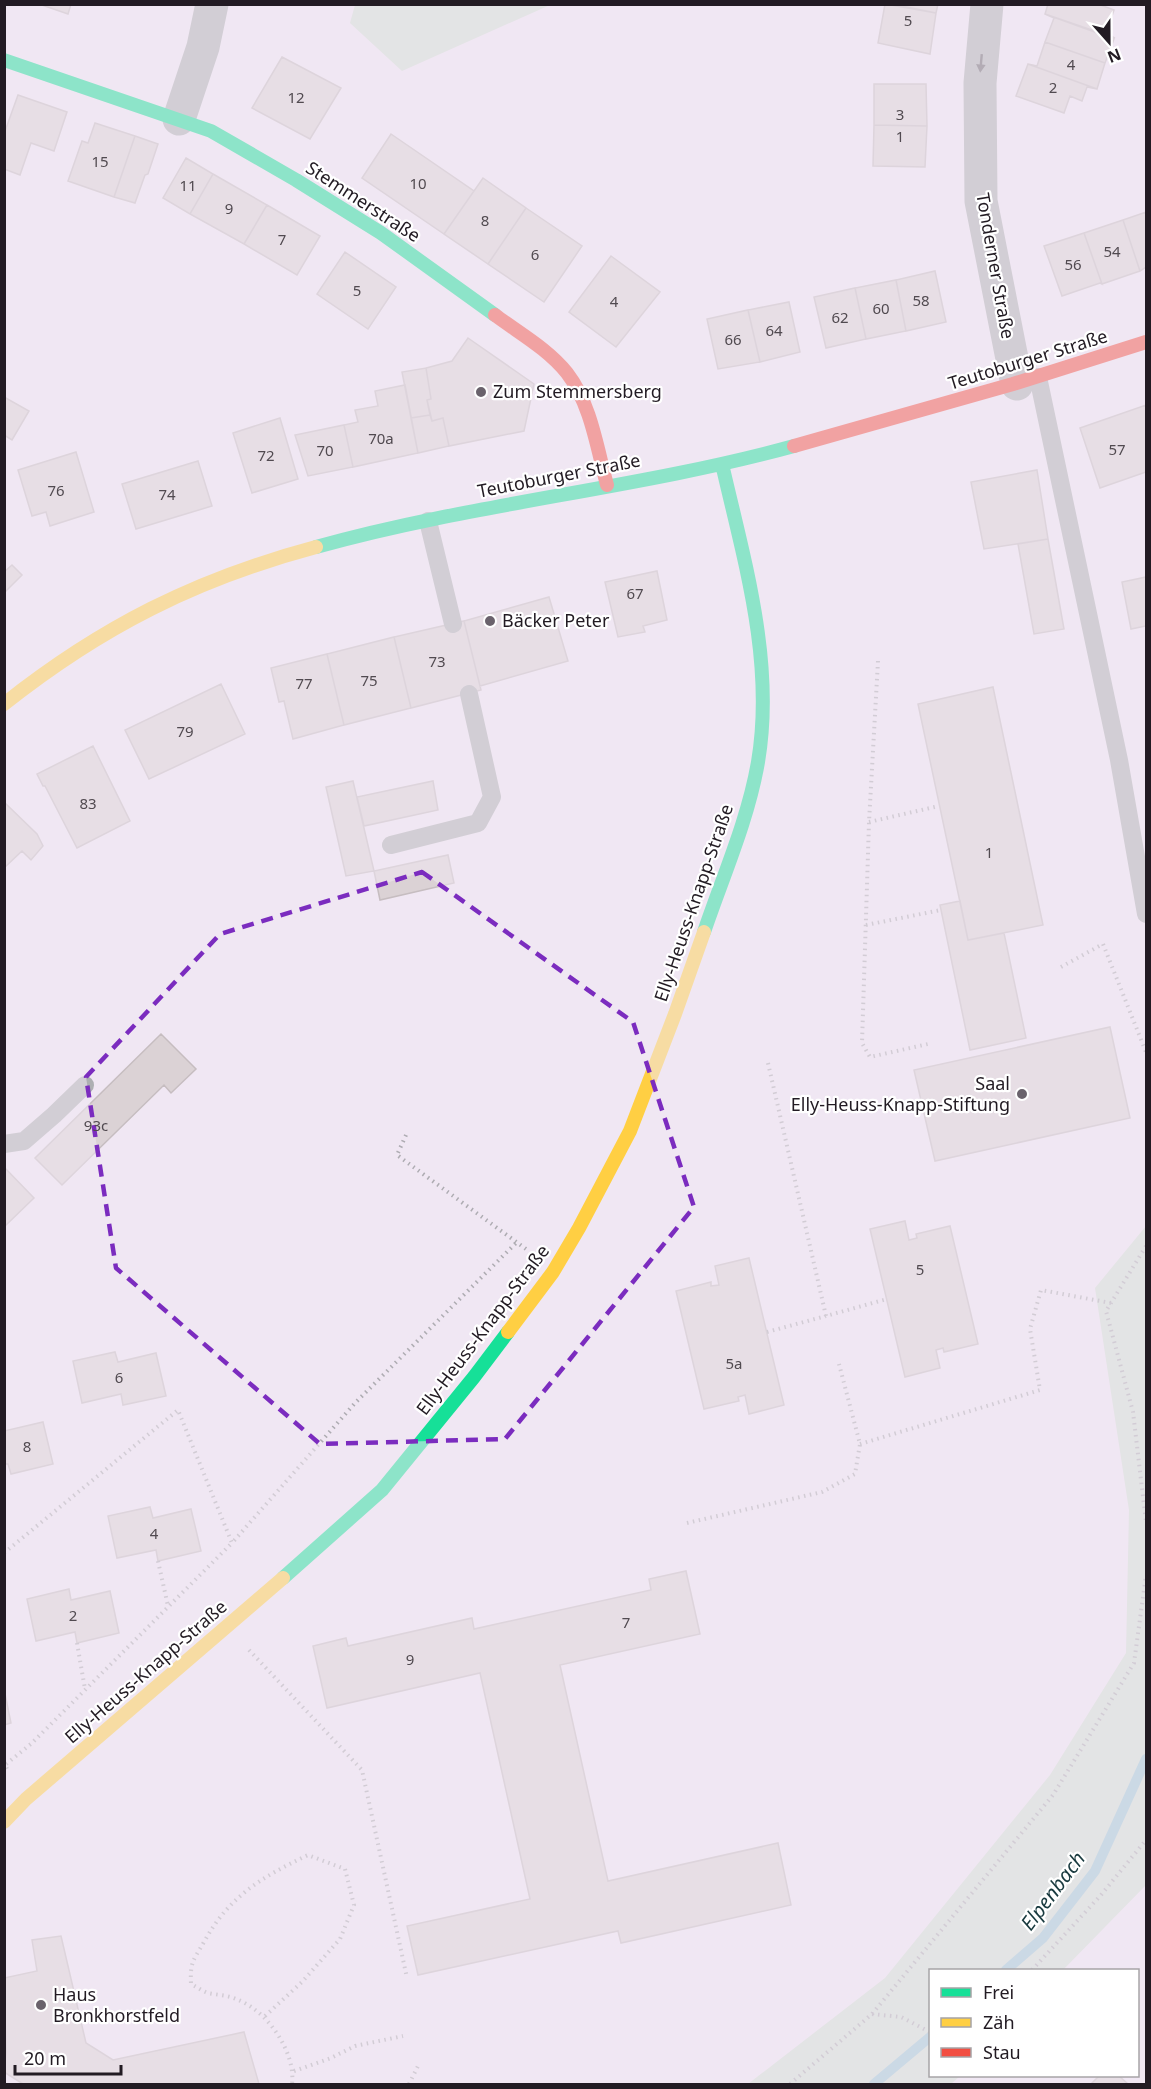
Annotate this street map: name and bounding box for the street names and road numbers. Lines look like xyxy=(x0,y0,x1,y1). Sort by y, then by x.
street label: Stemmerstraße xyxy=(302,155,425,247)
street label: Tonderner Straße xyxy=(971,191,1021,341)
street label: Teutoburger Straße xyxy=(945,323,1110,395)
street label: Teutoburger Straße xyxy=(475,447,642,503)
street label: Elly-Heuss-Knapp-Straße xyxy=(648,801,738,1005)
street label: Elly-Heuss-Knapp-Straße xyxy=(410,1239,554,1419)
street label: Elly-Heuss-Knapp-Straße xyxy=(59,1594,231,1748)

